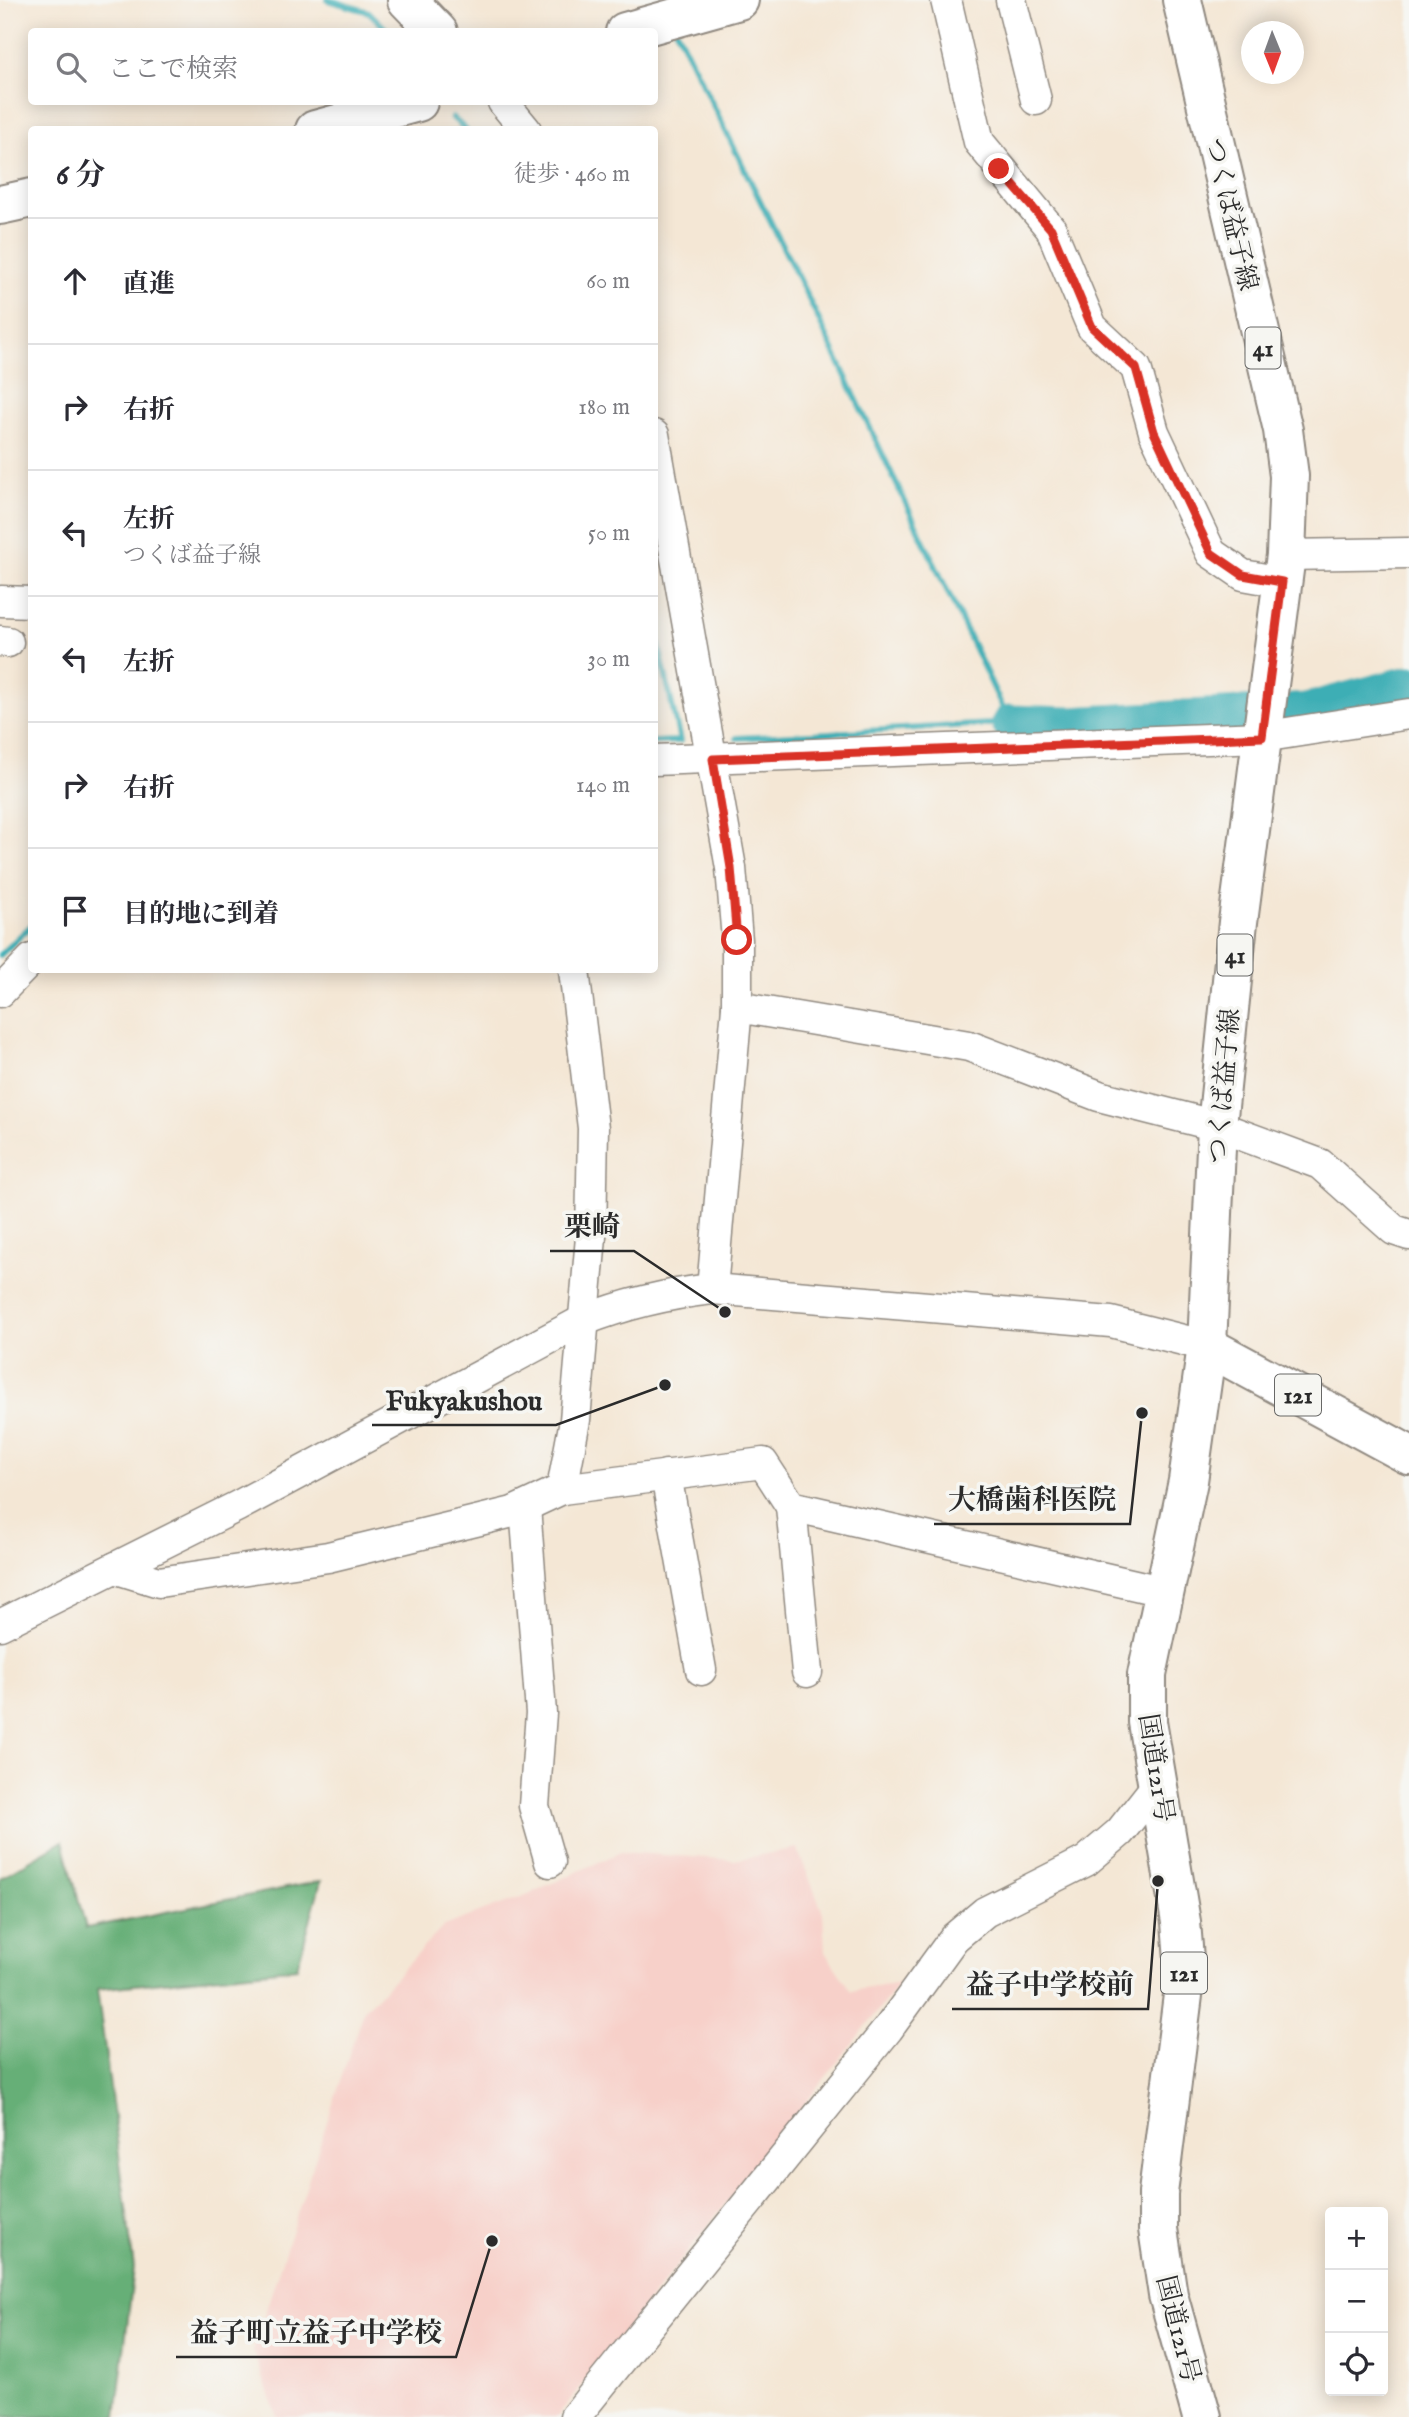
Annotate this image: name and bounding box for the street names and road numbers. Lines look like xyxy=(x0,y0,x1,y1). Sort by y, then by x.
street label: つくば益子線 xyxy=(1197,135,1264,294)
road number: 41 xyxy=(1246,328,1280,368)
road number: 41 xyxy=(1218,934,1252,975)
street label: つくば益子線 xyxy=(1201,1007,1248,1165)
road number: 121 xyxy=(1275,1374,1321,1415)
street label: 国道121号 xyxy=(1131,1712,1180,1825)
road number: 121 xyxy=(1161,1952,1207,1994)
street label: 国道121号 xyxy=(1148,2272,1207,2387)

